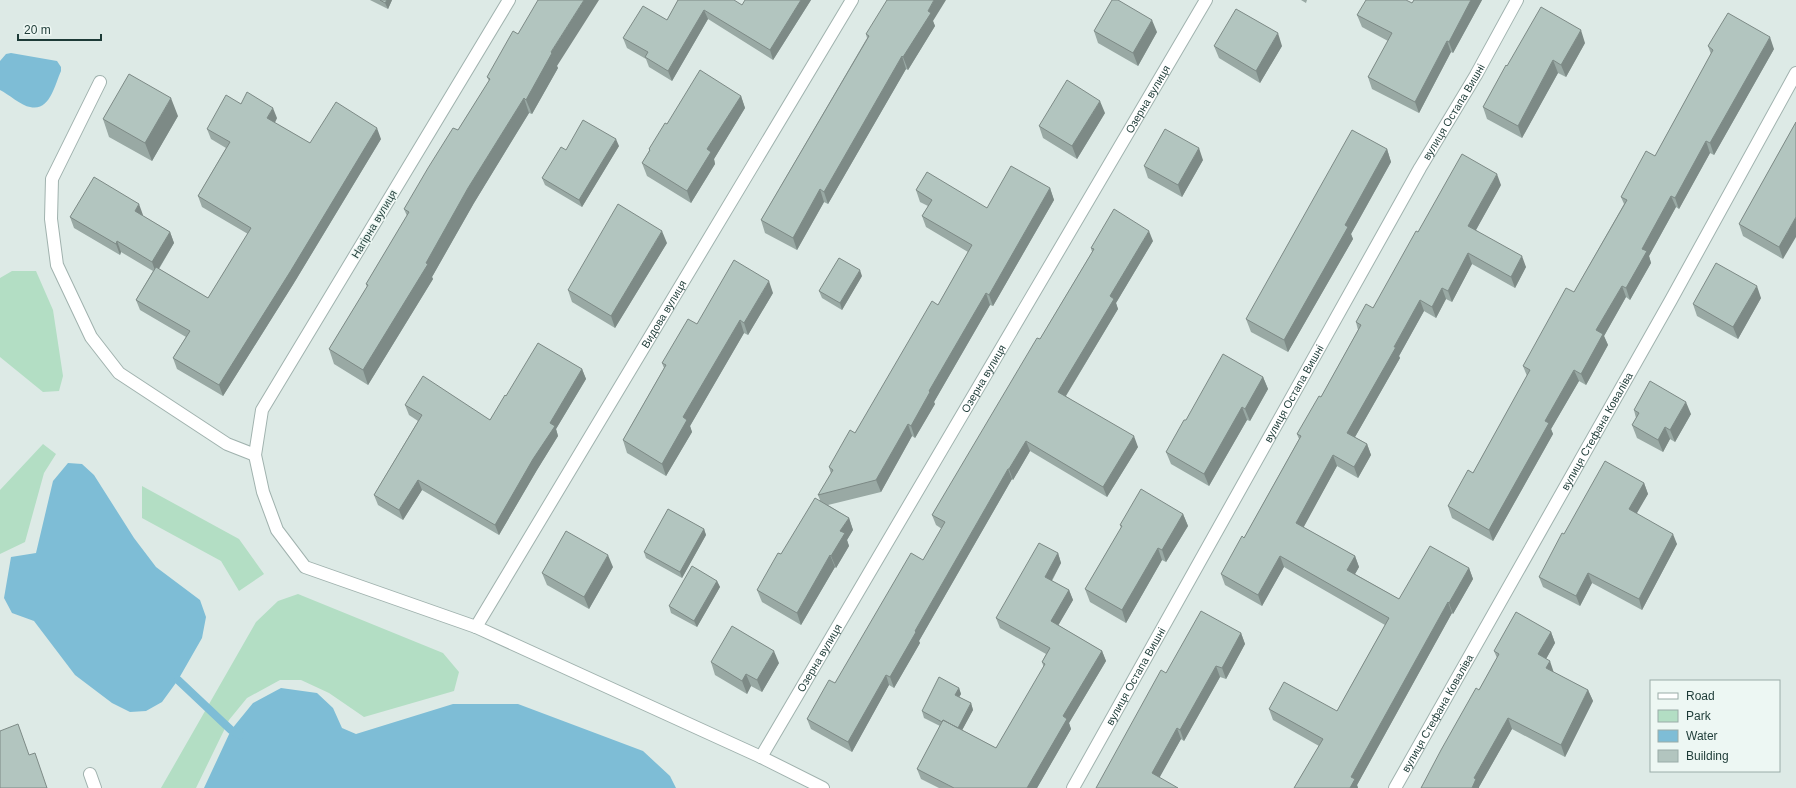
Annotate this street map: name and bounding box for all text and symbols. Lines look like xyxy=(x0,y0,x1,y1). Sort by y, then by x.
scale bar xyxy=(18,16,101,42)
text: 20 m xyxy=(24,23,51,37)
street label: вулиця Остапа Вишні xyxy=(1420,62,1487,162)
street label: Озерна вулиця xyxy=(1123,63,1172,135)
street label: Нагірна вулиця xyxy=(349,188,399,260)
street label: Видова вулиця xyxy=(639,278,689,350)
street label: Озерна вулиця xyxy=(959,342,1008,415)
street label: вулиця Остапа Вишні xyxy=(1262,343,1326,444)
street label: вулиця Стефана Коваліва xyxy=(1559,369,1635,492)
street label: Озерна вулиця xyxy=(795,622,844,694)
street label: вулиця Остапа Вишні xyxy=(1103,625,1168,727)
street label: вулиця Стефана Коваліва xyxy=(1399,651,1476,774)
legend xyxy=(1650,680,1780,772)
text: Road xyxy=(1686,689,1715,703)
text: Park xyxy=(1686,709,1712,723)
text: Water xyxy=(1686,729,1718,743)
text: Building xyxy=(1686,749,1729,763)

